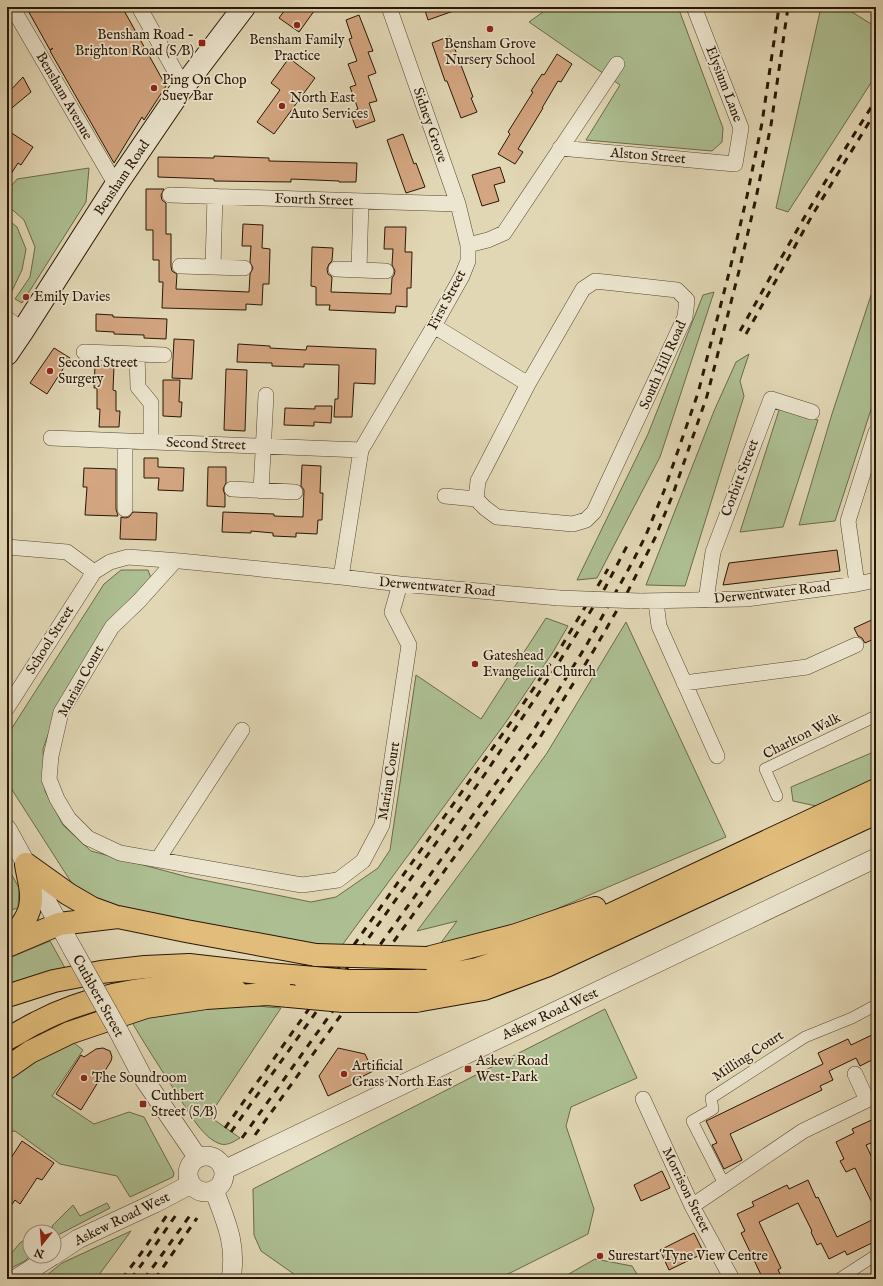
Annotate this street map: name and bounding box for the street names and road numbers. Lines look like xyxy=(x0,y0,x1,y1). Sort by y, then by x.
street label: Elysium Lane xyxy=(701,43,747,125)
street label: Bensham Avenue xyxy=(32,49,97,144)
street label: Sidney Grove xyxy=(409,85,451,166)
street label: Bensham Road xyxy=(90,136,154,219)
street label: Alston Street xyxy=(608,144,687,168)
street label: Fourth Street xyxy=(274,190,354,210)
street label: First Street xyxy=(424,267,470,333)
street label: South Hill Road xyxy=(635,317,691,412)
street label: Second Street xyxy=(166,434,246,454)
street label: Corbitt Street xyxy=(717,437,763,519)
street label: Derwentwater Road xyxy=(378,573,497,601)
street label: Derwentwater Road xyxy=(713,578,832,608)
street label: School Street xyxy=(22,602,78,678)
street label: Marian Court xyxy=(54,642,108,720)
street label: Charlton Walk xyxy=(760,708,844,763)
street label: Marian Court xyxy=(374,740,404,822)
street label: Cuthbert Street xyxy=(68,952,128,1040)
street label: Askew Road West xyxy=(498,984,601,1045)
street label: Milling Court xyxy=(709,1026,787,1086)
street label: Morrison Street xyxy=(658,1145,714,1236)
street label: Askew Road West xyxy=(70,1188,173,1250)

